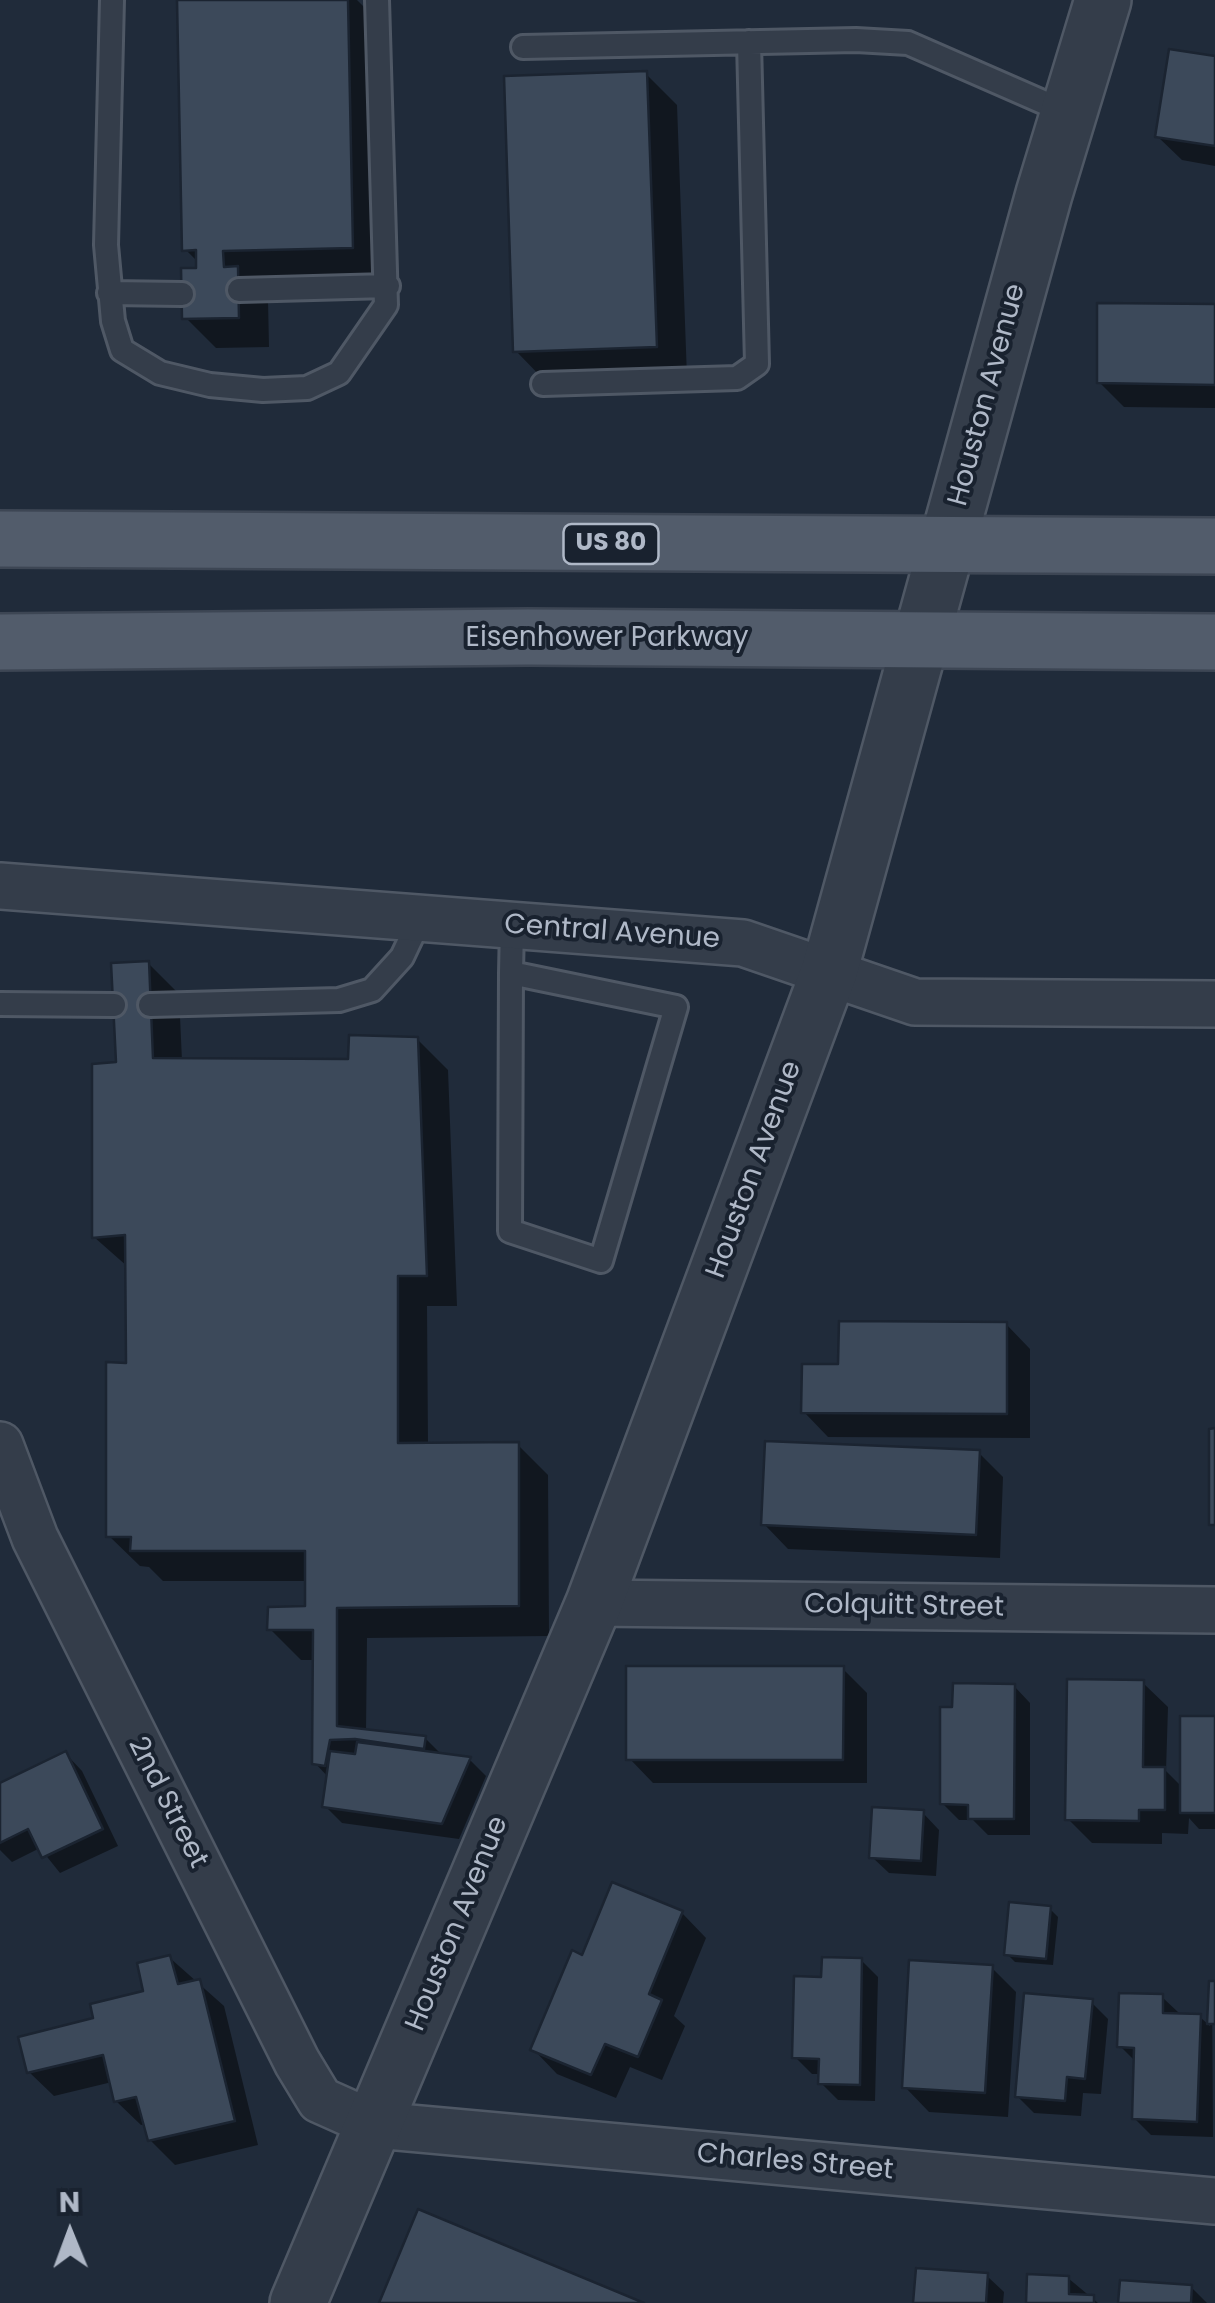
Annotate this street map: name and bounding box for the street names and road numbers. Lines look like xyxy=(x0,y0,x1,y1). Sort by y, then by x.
street label: Houston Avenue xyxy=(942,280,1034,510)
road number: US 80 xyxy=(564,524,658,564)
street label: Eisenhower Parkway xyxy=(466,622,748,656)
street label: Central Avenue xyxy=(503,909,721,957)
street label: Houston Avenue xyxy=(700,1057,810,1283)
street label: Colquitt Street xyxy=(804,1588,1004,1626)
street label: 2nd Street xyxy=(120,1732,214,1874)
street label: Houston Avenue xyxy=(400,1812,516,2036)
street label: Charles Street xyxy=(695,2138,895,2188)

